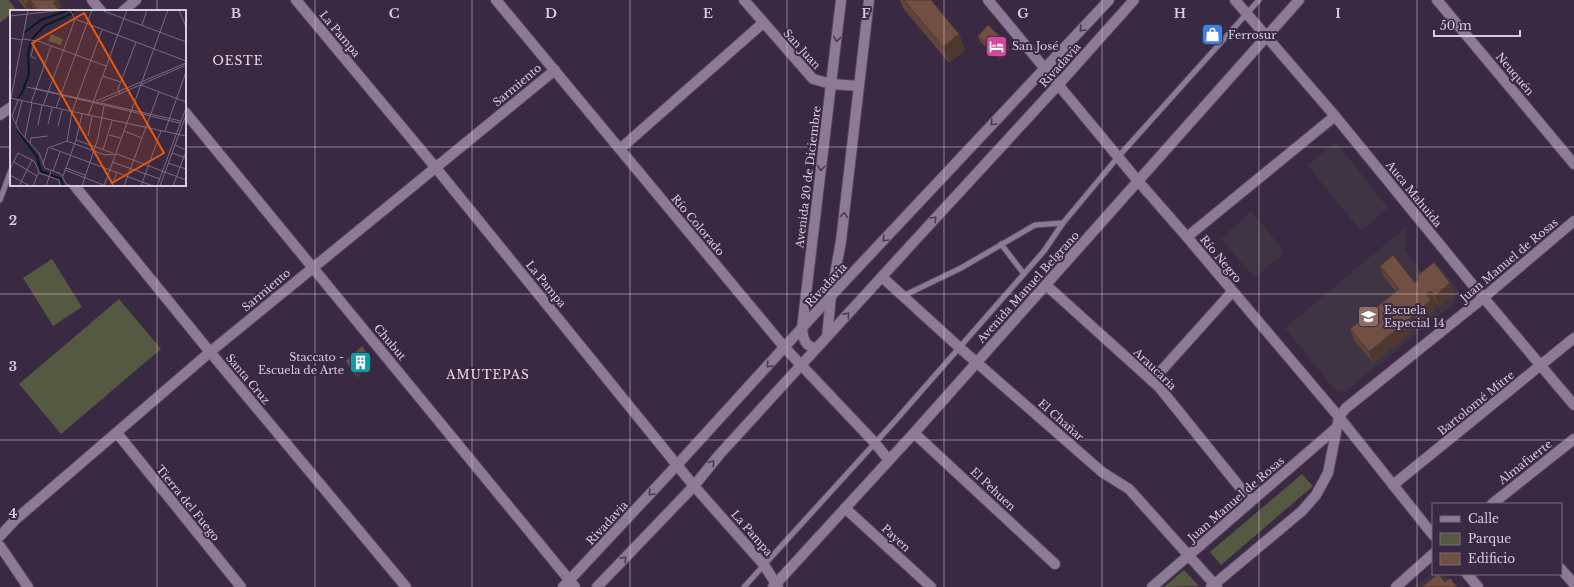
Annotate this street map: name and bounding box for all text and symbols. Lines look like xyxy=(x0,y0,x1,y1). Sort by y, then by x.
text: B xyxy=(231,5,241,22)
text: C xyxy=(389,5,400,22)
text: D xyxy=(545,5,557,22)
text: E xyxy=(703,5,713,22)
text: F xyxy=(862,5,871,22)
text: G xyxy=(1017,5,1029,22)
text: H xyxy=(1174,5,1186,22)
text: I xyxy=(1335,5,1341,22)
street label: La Pampa xyxy=(317,8,364,61)
inset map xyxy=(10,10,186,186)
scale bar xyxy=(1434,12,1520,38)
text: 50 m xyxy=(1440,18,1472,33)
shop icon: Ferrosur xyxy=(1199,22,1225,48)
one-way arrow xyxy=(1080,24,1087,31)
street label: San Juan xyxy=(780,26,824,72)
place label: Ferrosur xyxy=(1228,28,1277,42)
hotel icon: San José xyxy=(983,33,1009,59)
one-way arrow xyxy=(833,36,842,42)
place label: San José xyxy=(1012,39,1058,53)
street label: Rivadavia xyxy=(1036,39,1084,90)
street label: Neuquén xyxy=(1493,50,1537,99)
district label: OESTE xyxy=(213,53,263,68)
street label: Sarmiento xyxy=(490,61,544,109)
street label: Avenida 20 de Diciembre xyxy=(792,105,824,250)
one-way arrow xyxy=(991,119,998,126)
street label: Auca Mahuida xyxy=(1382,157,1446,231)
one-way arrow xyxy=(817,165,826,171)
street label: Río Colorado xyxy=(668,192,728,258)
text: 2 xyxy=(9,212,17,229)
one-way arrow xyxy=(839,212,848,218)
street label: Juan Manuel de Rosas xyxy=(1456,215,1561,306)
one-way arrow xyxy=(929,216,937,224)
street label: Avenida Manuel Belgrano xyxy=(973,228,1082,347)
street label: Río Negro xyxy=(1197,232,1245,286)
one-way arrow xyxy=(882,234,890,242)
street label: La Pampa xyxy=(523,258,570,311)
street label: Rivadavia xyxy=(802,259,850,310)
street label: Sarmiento xyxy=(239,266,293,314)
school or university icon: Escuela Especial 14 xyxy=(1355,303,1381,329)
place label: Escuela Especial 14 xyxy=(1384,303,1445,330)
one-way arrow xyxy=(842,312,849,320)
street label: Chubut xyxy=(371,321,410,363)
street label: Araucaria xyxy=(1130,344,1180,394)
place label: Staccato - Escuela de Arte xyxy=(258,350,344,377)
building icon: Staccato - Escuela de Arte xyxy=(347,350,373,376)
street label: Santa Cruz xyxy=(223,351,273,407)
text: 3 xyxy=(9,358,17,375)
one-way arrow xyxy=(766,361,773,368)
district label: AMUTEPAS xyxy=(445,367,530,382)
street label: Bartolomé Mitre xyxy=(1435,368,1517,438)
street label: El Chañar xyxy=(1035,396,1087,444)
street label: Almafuerte xyxy=(1495,437,1554,488)
street label: Juan Manuel de Rosas xyxy=(1183,453,1287,546)
one-way arrow xyxy=(708,461,715,468)
street label: Tierra del Fuego xyxy=(153,462,223,544)
street label: El Pehuen xyxy=(967,464,1019,514)
one-way arrow xyxy=(648,488,656,496)
street label: Rivadavia xyxy=(583,497,631,548)
legend xyxy=(1432,503,1562,575)
text: 4 xyxy=(9,505,18,522)
street label: La Pampa xyxy=(728,507,776,559)
text: Calle xyxy=(1468,511,1499,526)
street label: Payen xyxy=(879,521,914,555)
text: Parque xyxy=(1468,531,1511,546)
text: Edificio xyxy=(1468,551,1515,566)
one-way arrow xyxy=(619,556,627,564)

